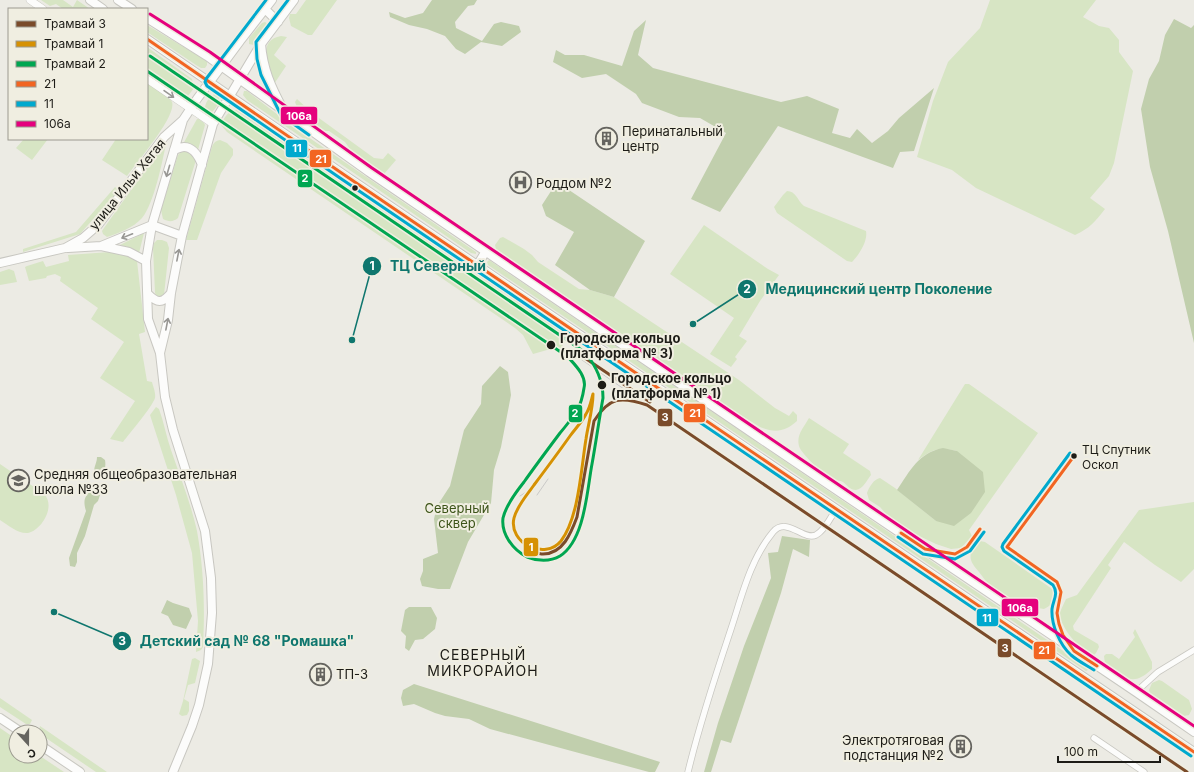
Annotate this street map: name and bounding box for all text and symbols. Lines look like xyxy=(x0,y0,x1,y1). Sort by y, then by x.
legend xyxy=(8,8,148,140)
text: Трамвай 3 xyxy=(44,16,106,31)
text: Трамвай 1 xyxy=(44,36,103,51)
text: Трамвай 2 xyxy=(44,56,106,71)
text: 21 xyxy=(44,76,56,91)
one-way arrow xyxy=(163,90,174,98)
text: 11 xyxy=(44,96,54,111)
line badge: 106а xyxy=(280,106,318,125)
text: 106а xyxy=(286,109,312,123)
text: 106а xyxy=(44,116,71,131)
place label: Перинатальный центр xyxy=(622,123,723,154)
building icon: Перинатальный центр xyxy=(594,125,620,151)
street label: улица Ильи Хегая xyxy=(85,135,169,233)
line badge: 11 xyxy=(285,139,308,158)
text: 11 xyxy=(292,141,302,155)
line badge: 21 xyxy=(309,149,332,168)
text: 21 xyxy=(315,152,327,166)
one-way arrow xyxy=(164,164,171,177)
line badge: 2 xyxy=(297,169,313,188)
hospital icon: Роддом №2 xyxy=(507,170,533,196)
text: 2 xyxy=(302,171,309,185)
place label: Роддом №2 xyxy=(536,175,612,191)
unlabelled marker xyxy=(350,183,360,193)
one-way arrow xyxy=(121,232,133,240)
one-way arrow xyxy=(174,249,182,262)
callout: ТЦ Северный xyxy=(362,253,494,279)
text: ТЦ Северный xyxy=(390,257,486,274)
text: 1 xyxy=(369,258,375,273)
callout: Медицинский центр Поколение xyxy=(737,276,1000,302)
text: Медицинский центр Поколение xyxy=(766,280,992,297)
text: 2 xyxy=(743,281,751,296)
one-way arrow xyxy=(164,317,172,330)
place label: Городское кольцо (платформа № 3) xyxy=(560,330,680,361)
marker: Городское кольцо (платформа № 3) xyxy=(545,339,557,351)
place label: Городское кольцо (платформа № 1) xyxy=(611,370,731,401)
marker: Городское кольцо (платформа № 1) xyxy=(596,379,608,391)
line badge: 21 xyxy=(683,403,706,423)
line badge: 2 xyxy=(568,404,583,423)
text: 2 xyxy=(572,406,579,420)
text: 21 xyxy=(689,406,701,420)
line badge: 3 xyxy=(657,408,673,427)
text: 3 xyxy=(661,410,669,424)
place label: ТЦ Спутник Оскол xyxy=(1082,442,1151,472)
marker: ТЦ Спутник Оскол xyxy=(1069,451,1079,461)
place label: Средняя общеобразовательная школа №33 xyxy=(34,466,237,497)
school or university icon: Средняя общеобразовательная школа №33 xyxy=(6,468,32,494)
park label: Северный сквер xyxy=(425,500,489,531)
line badge: 1 xyxy=(523,537,539,557)
text: 1 xyxy=(529,540,534,554)
line badge: 106а xyxy=(1001,598,1039,617)
text: 106а xyxy=(1007,601,1033,615)
line badge: 11 xyxy=(976,608,999,627)
text: 11 xyxy=(982,611,992,625)
callout: Детский сад № 68 "Ромашка" xyxy=(112,628,362,654)
text: Детский сад № 68 "Ромашка" xyxy=(140,632,354,649)
text: 3 xyxy=(118,633,126,648)
line badge: 3 xyxy=(997,638,1012,658)
text: 3 xyxy=(1001,641,1009,655)
line badge: 21 xyxy=(1033,641,1056,660)
text: 21 xyxy=(1038,643,1050,657)
district label: СЕВЕРНЫЙ МИКРОРАЙОН xyxy=(427,645,539,679)
building icon: ТП-3 xyxy=(308,661,334,687)
place label: ТП-3 xyxy=(336,666,368,682)
north arrow xyxy=(8,724,48,764)
place label: Электротяговая подстанция №2 xyxy=(842,732,944,763)
building icon: Электротяговая подстанция №2 xyxy=(947,734,973,760)
scale bar xyxy=(1058,738,1160,764)
text: 100 m xyxy=(1064,744,1098,759)
text: С xyxy=(25,745,38,761)

